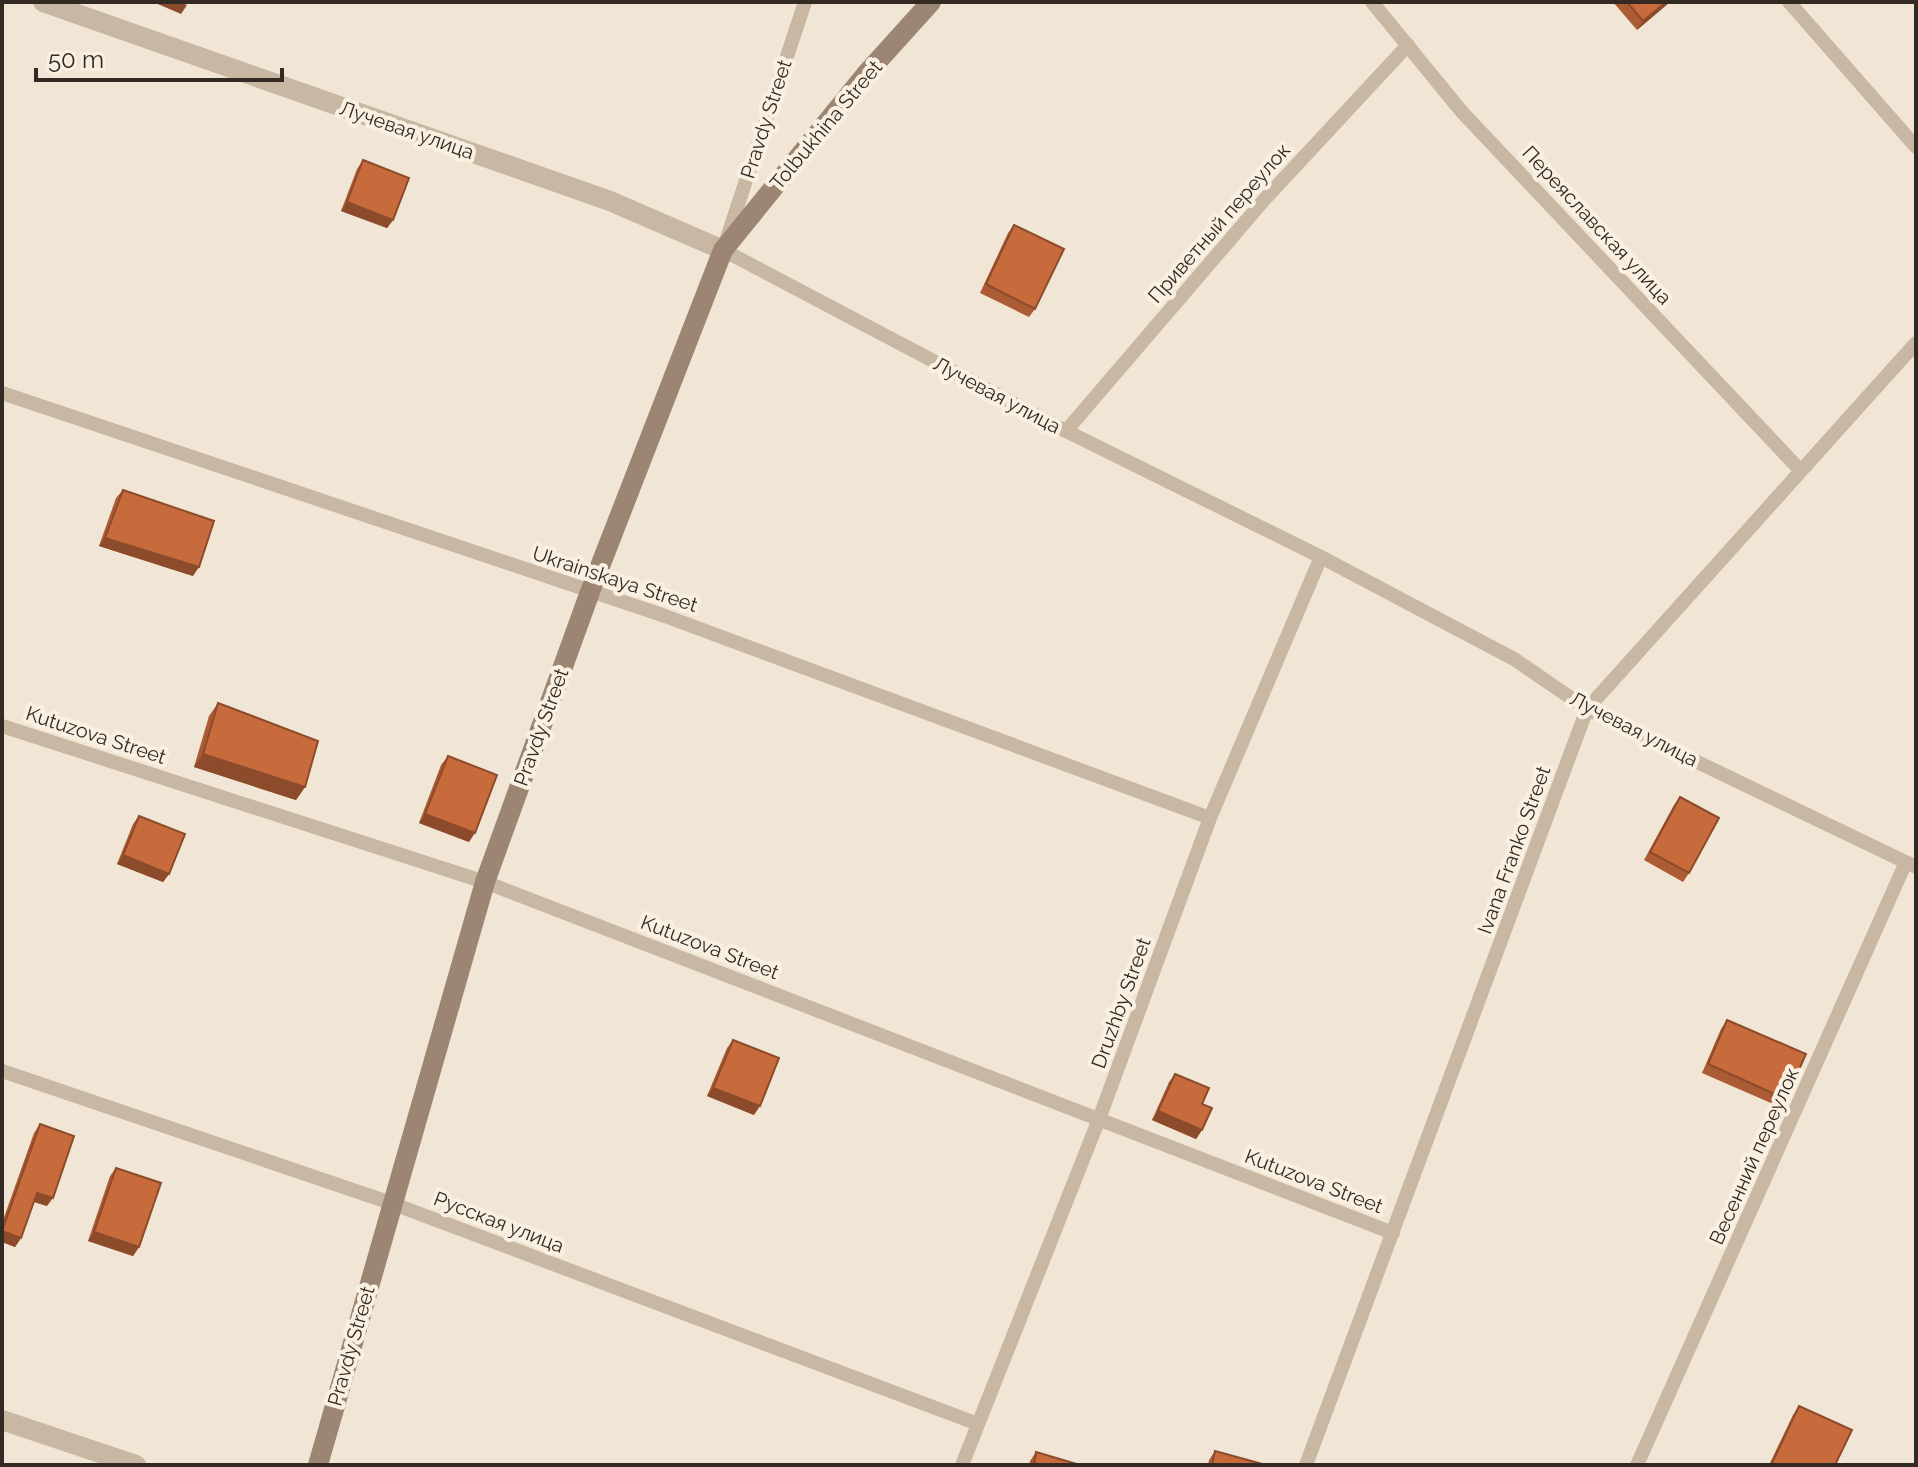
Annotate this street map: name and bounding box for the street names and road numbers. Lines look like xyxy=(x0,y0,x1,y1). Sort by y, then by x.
street label: Tolbukhina Street xyxy=(765,55,887,194)
street label: Pravdy Street xyxy=(735,56,797,181)
street label: Лучевая улица xyxy=(337,96,477,164)
street label: Приветный переулок xyxy=(1143,138,1295,308)
street label: Переяславская улица xyxy=(1517,141,1677,309)
street label: Лучевая улица xyxy=(929,351,1065,439)
street label: Ukrainskaya Street xyxy=(529,541,701,617)
street label: Pravdy Street xyxy=(509,665,574,789)
street label: Лучевая улица xyxy=(1566,686,1702,772)
street label: Kutuzova Street xyxy=(23,701,169,769)
street label: Ivana Franko Street xyxy=(1472,762,1556,937)
street label: Kutuzova Street xyxy=(638,910,783,984)
street label: Druzhby Street xyxy=(1086,934,1156,1072)
street label: Весенний переулок xyxy=(1704,1064,1804,1248)
street label: Kutuzova Street xyxy=(1242,1144,1387,1218)
street label: Русская улица xyxy=(431,1186,567,1258)
street label: Pravdy Street xyxy=(322,1283,380,1409)

